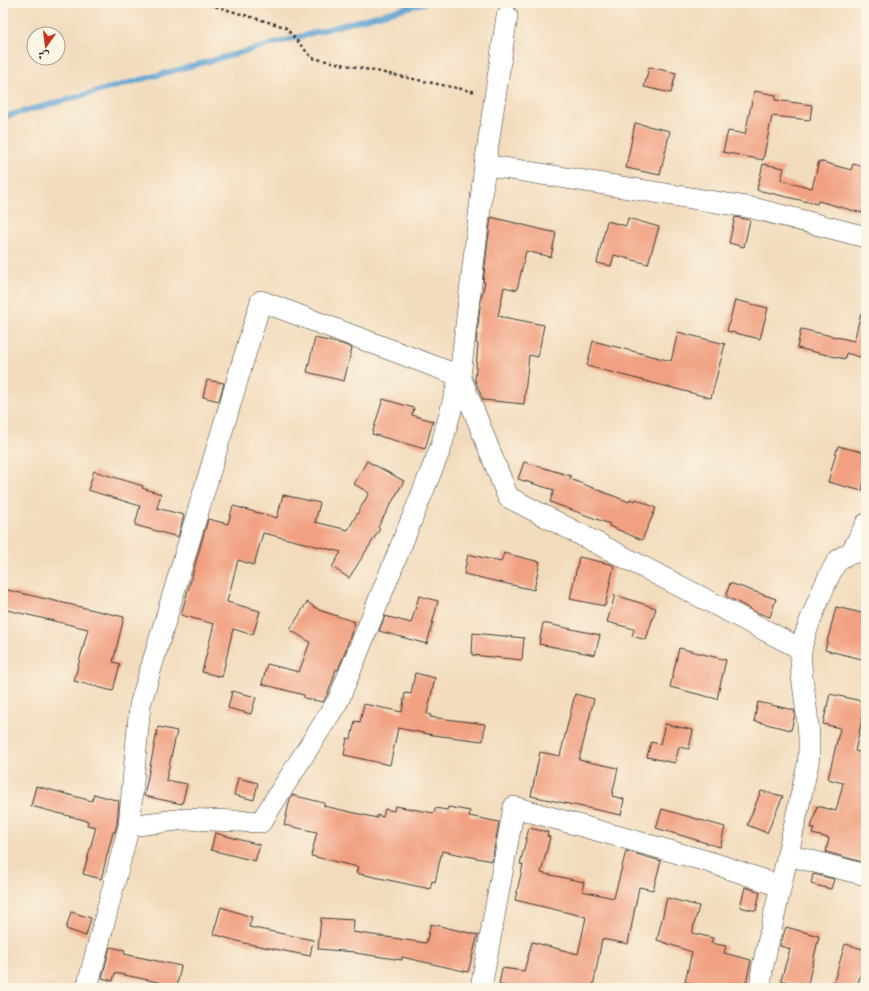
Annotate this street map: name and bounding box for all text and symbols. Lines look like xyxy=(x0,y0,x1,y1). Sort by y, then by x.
north arrow xyxy=(26,26,66,66)
text: ش xyxy=(37,48,51,63)

